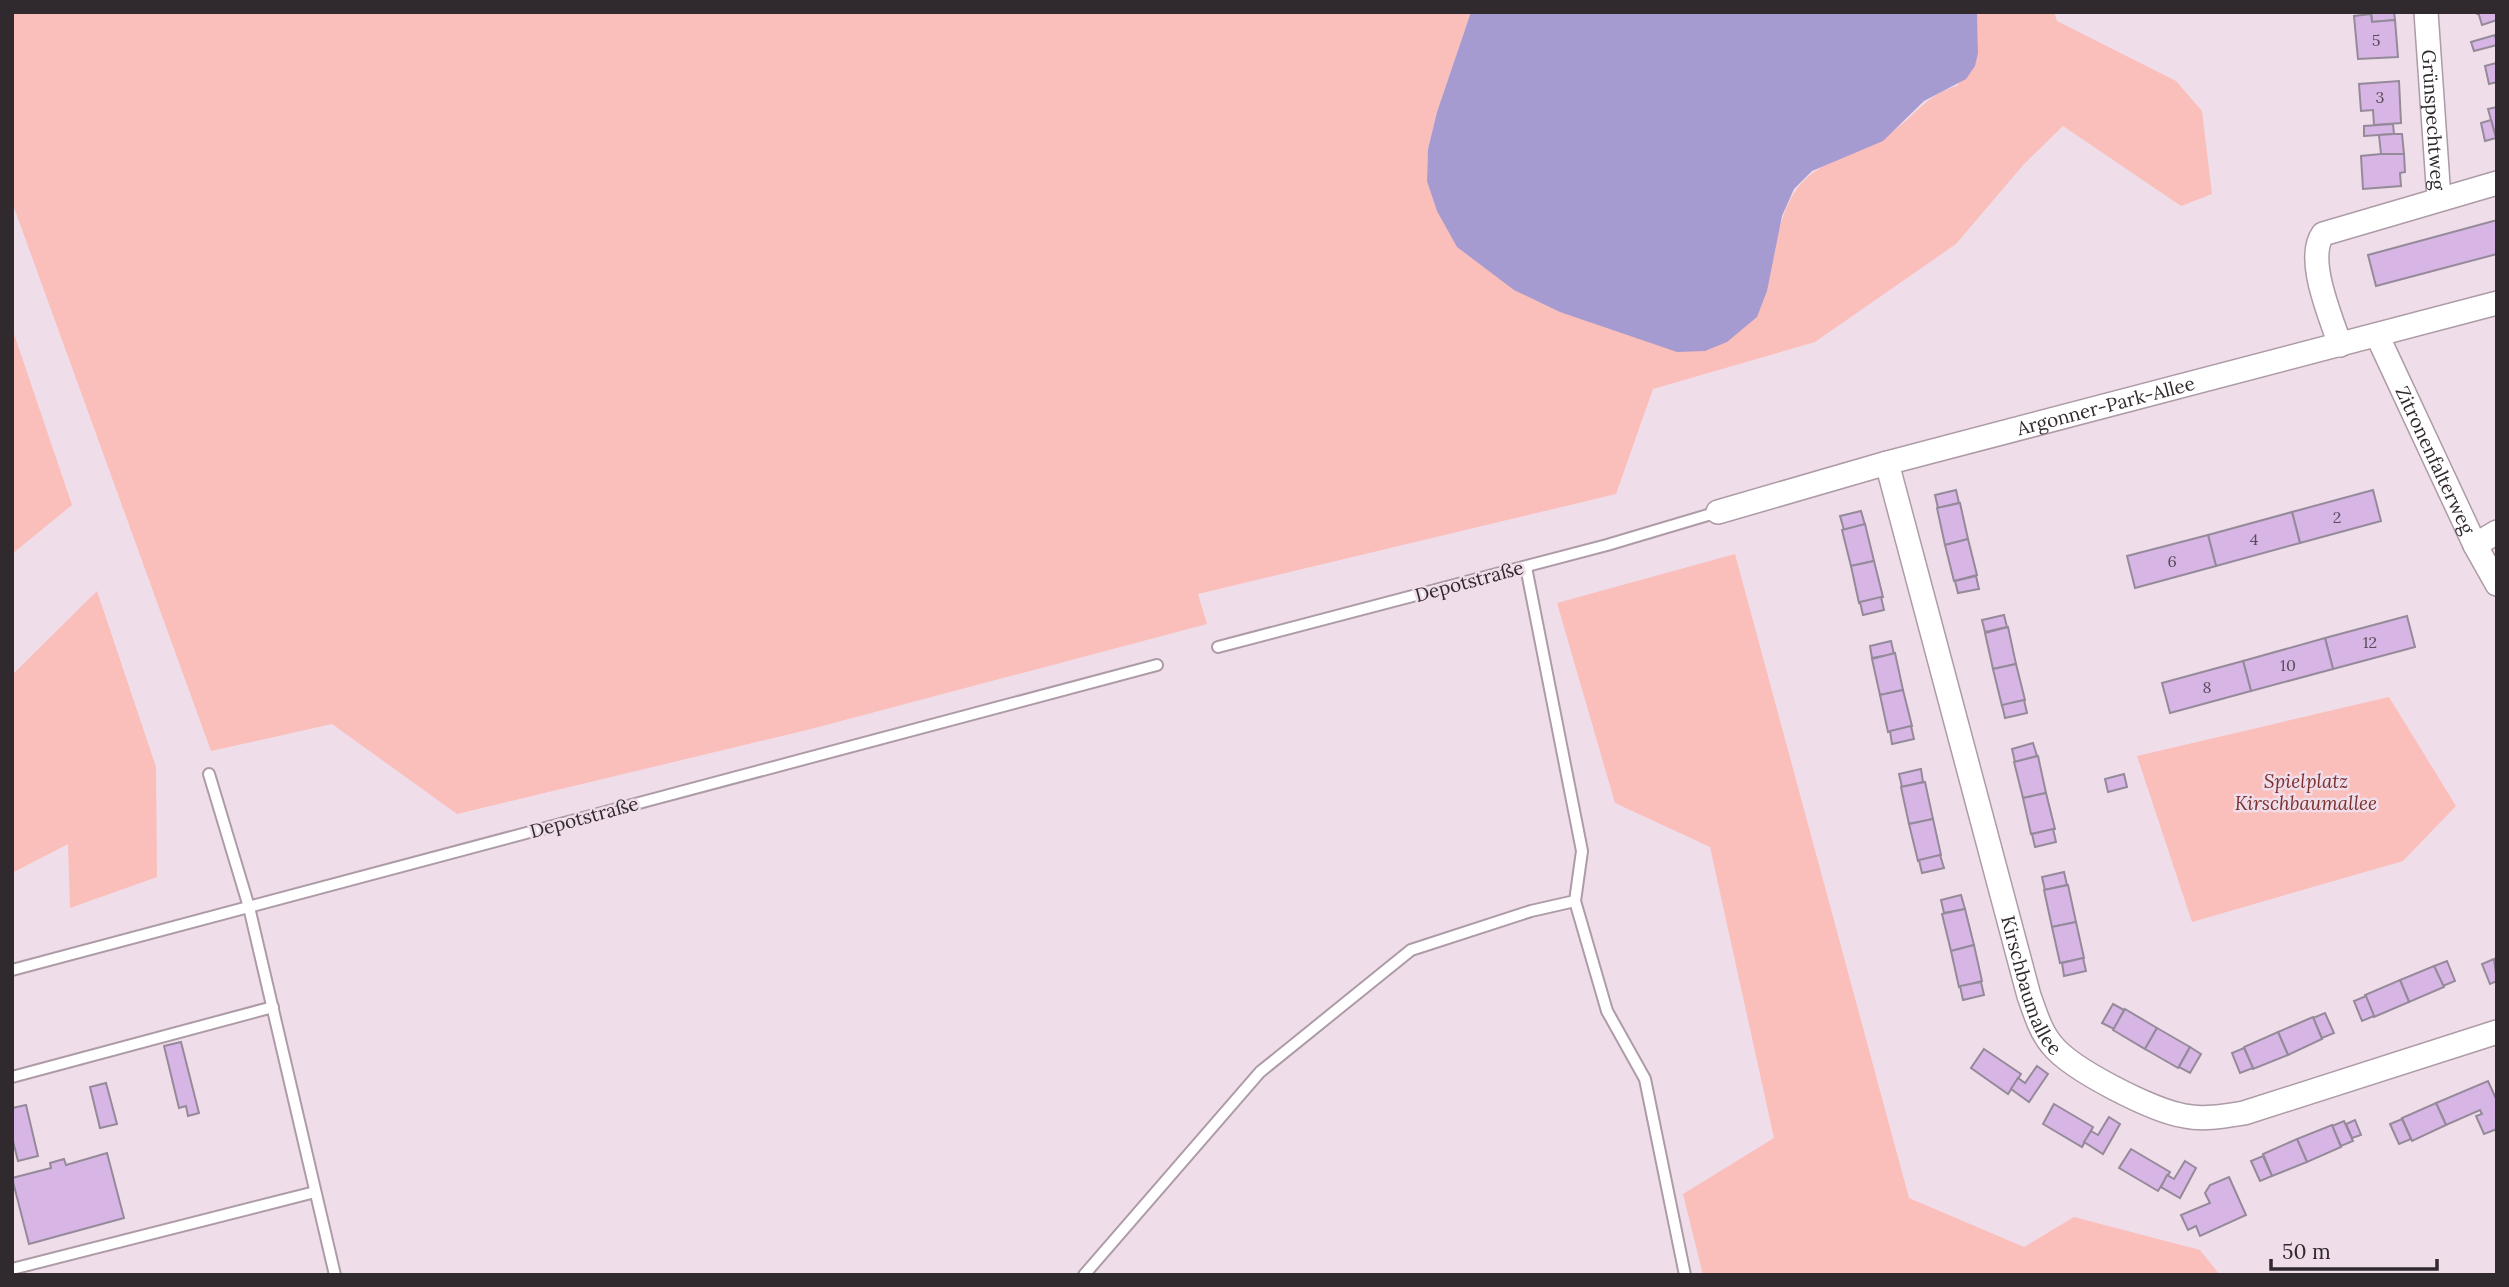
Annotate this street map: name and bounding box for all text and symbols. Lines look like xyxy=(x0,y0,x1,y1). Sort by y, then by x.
house number: 5 xyxy=(2372,30,2380,50)
street label: Grünspechtweg xyxy=(2417,49,2450,191)
house number: 3 xyxy=(2376,87,2385,107)
street label: Argonner-Park-Allee xyxy=(2013,371,2197,441)
street label: Zitronenfalterweg xyxy=(2391,382,2480,538)
house number: 2 xyxy=(2333,507,2341,527)
house number: 4 xyxy=(2250,529,2259,549)
house number: 6 xyxy=(2167,551,2177,571)
street label: Depotstraße xyxy=(1412,555,1526,607)
house number: 12 xyxy=(2363,632,2377,652)
house number: 10 xyxy=(2280,655,2296,675)
house number: 8 xyxy=(2203,677,2212,697)
park label: Spielplatz Kirschbaumallee xyxy=(2235,769,2377,815)
street label: Depotstraße xyxy=(527,791,641,843)
street label: Kirschbaumallee xyxy=(1996,913,2067,1060)
scale bar xyxy=(2271,1228,2437,1272)
text: 50 m xyxy=(2282,1238,2331,1265)

